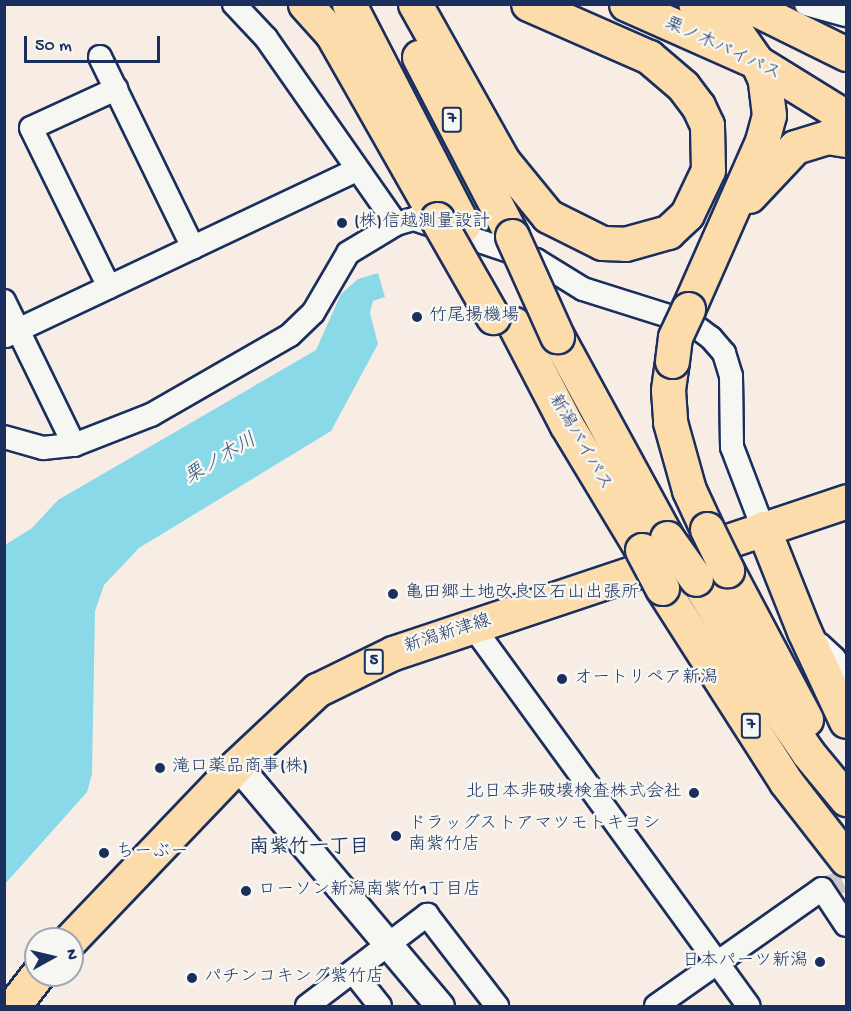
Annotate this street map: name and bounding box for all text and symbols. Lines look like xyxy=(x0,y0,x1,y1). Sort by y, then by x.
street label: 栗ノ木バイパス xyxy=(660,14,784,86)
scale bar xyxy=(27,24,164,62)
text: 50 m xyxy=(35,36,72,57)
road number: 7 xyxy=(442,107,462,133)
place label: (株)信越測量設計 xyxy=(354,212,490,234)
marker: (株)信越測量設計 xyxy=(335,216,349,230)
place label: 竹尾揚機場 xyxy=(429,306,519,328)
marker: 竹尾揚機場 xyxy=(410,310,424,324)
street label: 新潟バイパス xyxy=(543,391,615,495)
water label: 栗ノ木川 xyxy=(181,429,261,491)
place label: 亀田郷土地改良区石山出張所 xyxy=(405,583,639,605)
marker: 亀田郷土地改良区石山出張所 xyxy=(386,587,400,601)
street label: 新潟新津線 xyxy=(402,611,494,659)
road number: 5 xyxy=(364,649,385,675)
place label: オートリペア新潟 xyxy=(574,668,718,690)
marker: オートリペア新潟 xyxy=(555,672,569,686)
road number: 7 xyxy=(740,713,762,739)
place label: 滝口薬品商事(株) xyxy=(172,757,308,779)
marker: 滝口薬品商事(株) xyxy=(153,761,167,775)
place label: 北日本非破壊検査株式会社 xyxy=(466,782,682,804)
marker: 北日本非破壊検査株式会社 xyxy=(687,786,701,800)
place label: ドラッグストアマツモトキヨシ 南紫竹店 xyxy=(408,815,660,858)
marker: ドラッグストアマツモトキヨシ 南紫竹店 xyxy=(389,829,403,843)
district label: 南紫竹一丁目 xyxy=(249,836,369,860)
place label: ちーぶー xyxy=(116,842,188,864)
marker: ちーぶー xyxy=(97,846,111,860)
place label: ローソン新潟南紫竹1丁目店 xyxy=(258,880,481,902)
marker: ローソン新潟南紫竹1丁目店 xyxy=(239,884,253,898)
north arrow xyxy=(24,927,84,987)
text: N xyxy=(60,948,80,961)
place label: 日本パーツ新潟 xyxy=(682,951,808,973)
marker: 日本パーツ新潟 xyxy=(813,955,827,969)
place label: パチンコキング紫竹店 xyxy=(204,967,384,989)
marker: パチンコキング紫竹店 xyxy=(185,971,199,985)

